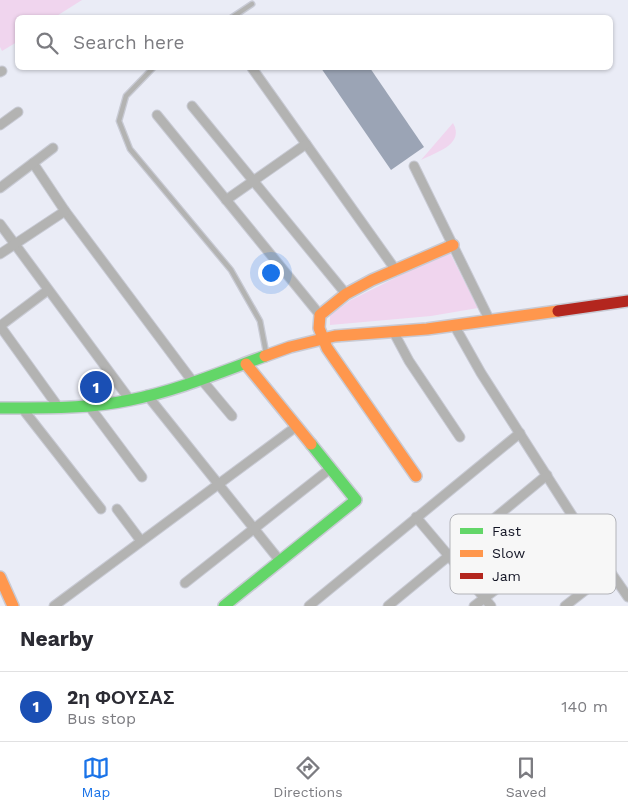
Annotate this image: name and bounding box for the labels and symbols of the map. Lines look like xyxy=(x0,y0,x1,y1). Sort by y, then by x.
your location xyxy=(258,260,284,286)
pin: 1 xyxy=(80,368,112,406)
legend xyxy=(450,514,616,594)
text: Fast xyxy=(492,523,521,539)
text: Slow xyxy=(492,545,525,561)
text: Jam xyxy=(492,568,521,584)

